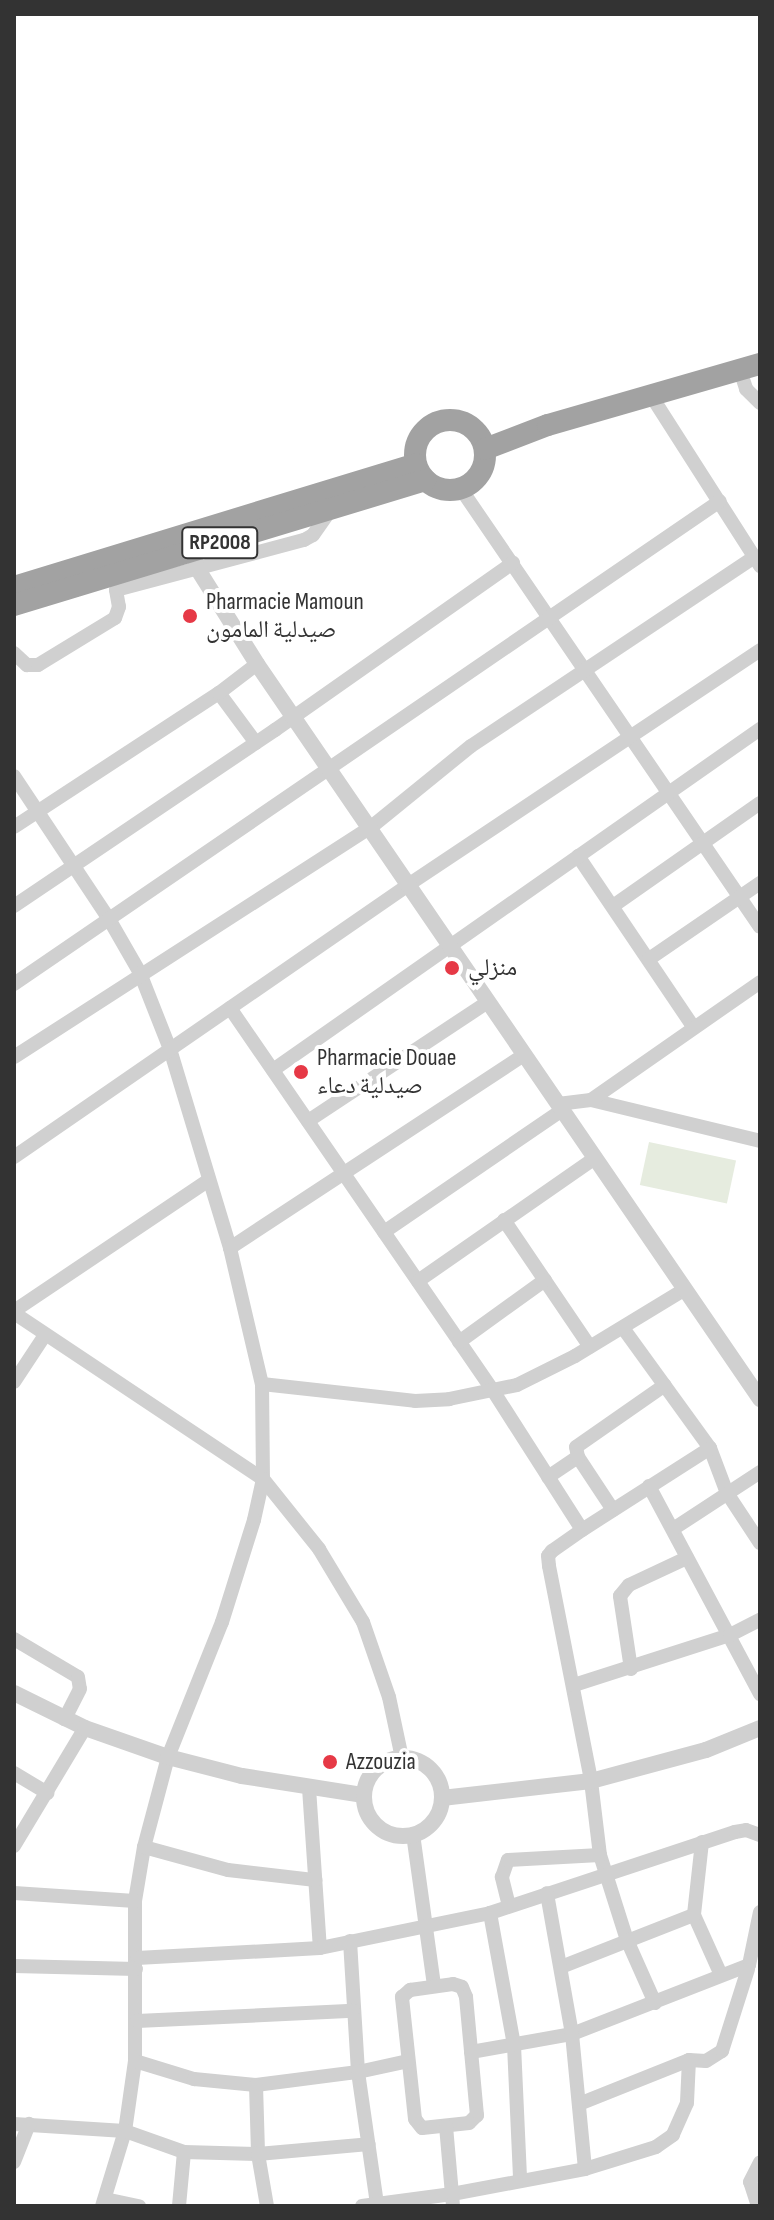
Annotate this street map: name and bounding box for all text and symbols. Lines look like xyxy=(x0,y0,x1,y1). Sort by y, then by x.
road number: RP2008 xyxy=(180,525,260,561)
place label: Pharmacie Mamoun صيدلية المامون xyxy=(206,588,364,644)
marker: Pharmacie Mamoun صيدلية المامون xyxy=(181,607,199,625)
place label: منزلي xyxy=(468,954,517,982)
marker: منزلي xyxy=(443,959,461,977)
place label: Pharmacie Douae صيدلية دعاء xyxy=(317,1044,456,1100)
marker: Pharmacie Douae صيدلية دعاء xyxy=(292,1063,310,1081)
place label: Azzouzia xyxy=(346,1748,416,1776)
marker: Azzouzia xyxy=(321,1753,339,1771)

